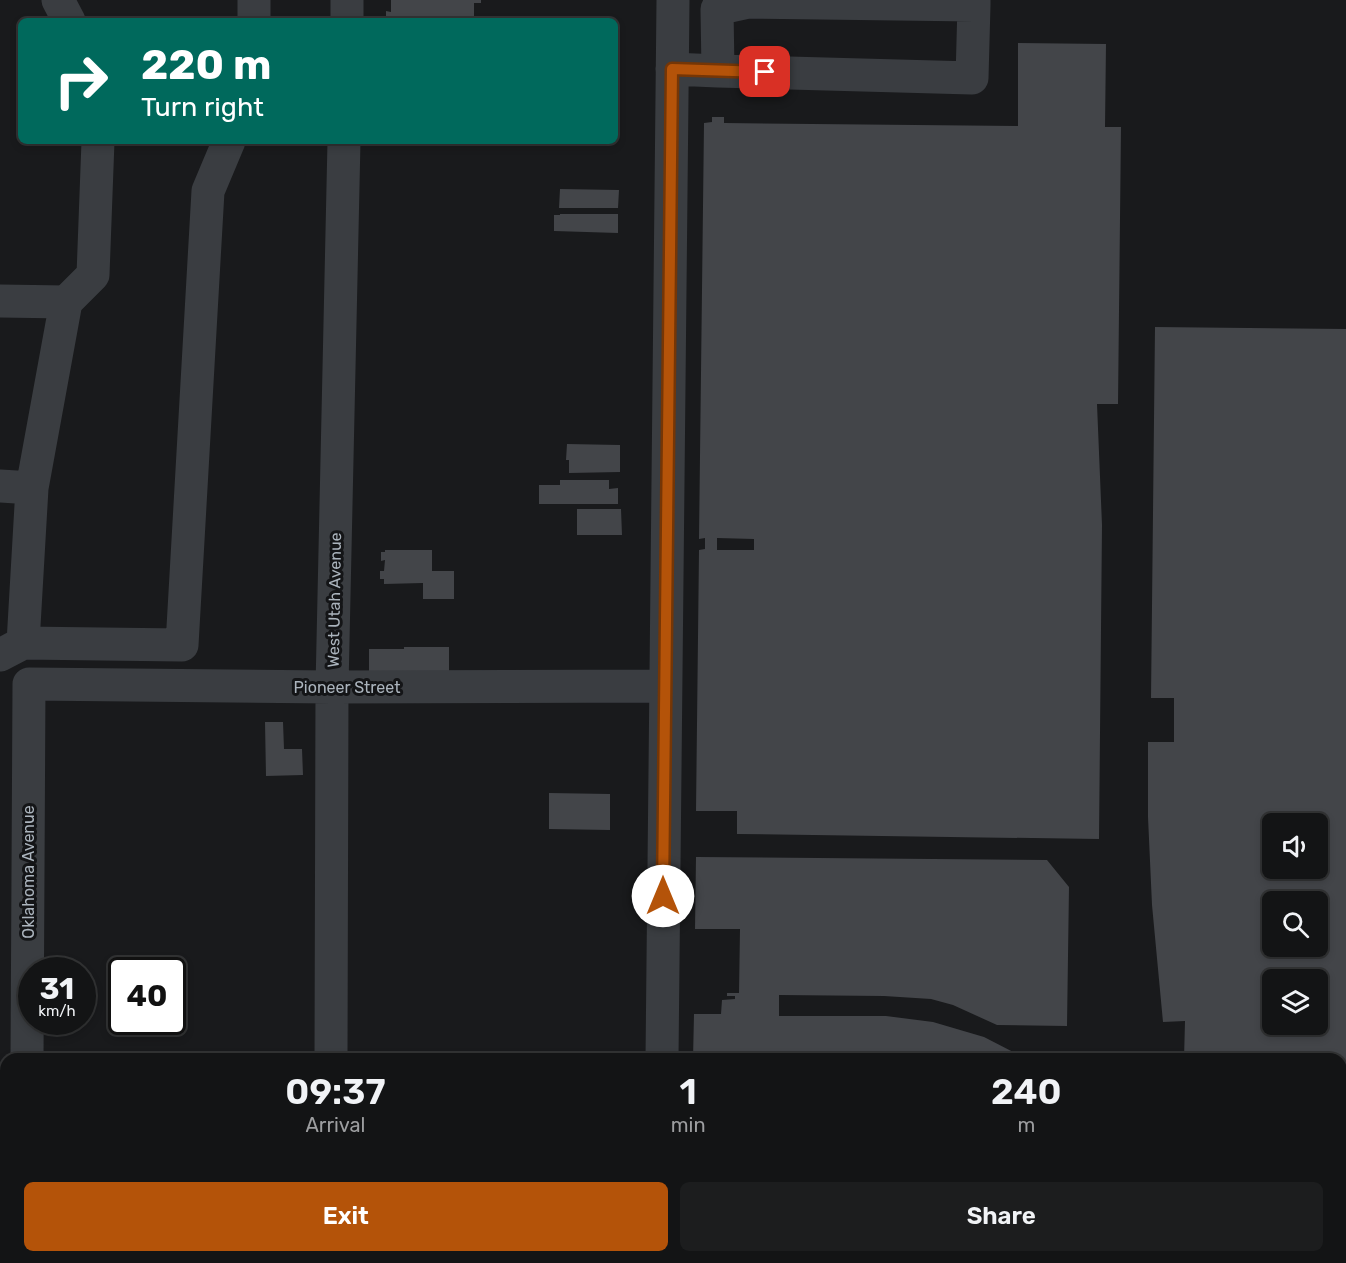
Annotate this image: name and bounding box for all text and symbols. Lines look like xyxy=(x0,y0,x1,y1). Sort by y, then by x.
text: 220 m xyxy=(141,40,272,90)
icon: right xyxy=(42,42,120,120)
pin xyxy=(739,46,790,97)
icon: arrive xyxy=(748,55,781,88)
text: Turn right xyxy=(141,91,264,123)
street label: West Utah Avenue xyxy=(324,532,345,668)
street label: Pioneer Street xyxy=(294,678,400,697)
street label: Oklahoma Avenue xyxy=(19,805,38,939)
map controls xyxy=(1262,813,1328,1035)
button: sound xyxy=(1262,813,1328,879)
position arrow xyxy=(631,864,695,928)
button: search xyxy=(1262,891,1328,957)
speed limit sign: 40 xyxy=(108,957,186,1035)
button: layers xyxy=(1262,969,1328,1035)
text: 31 xyxy=(40,971,74,1007)
text: km/h xyxy=(38,1002,76,1020)
text: 09:37 xyxy=(285,1070,386,1113)
text: 1 xyxy=(680,1070,697,1113)
text: 240 xyxy=(991,1070,1062,1113)
text: Arrival xyxy=(305,1113,365,1137)
text: min xyxy=(671,1113,706,1137)
text: m xyxy=(1017,1113,1035,1137)
button: Exit xyxy=(24,1182,668,1251)
button: Share xyxy=(680,1182,1323,1251)

